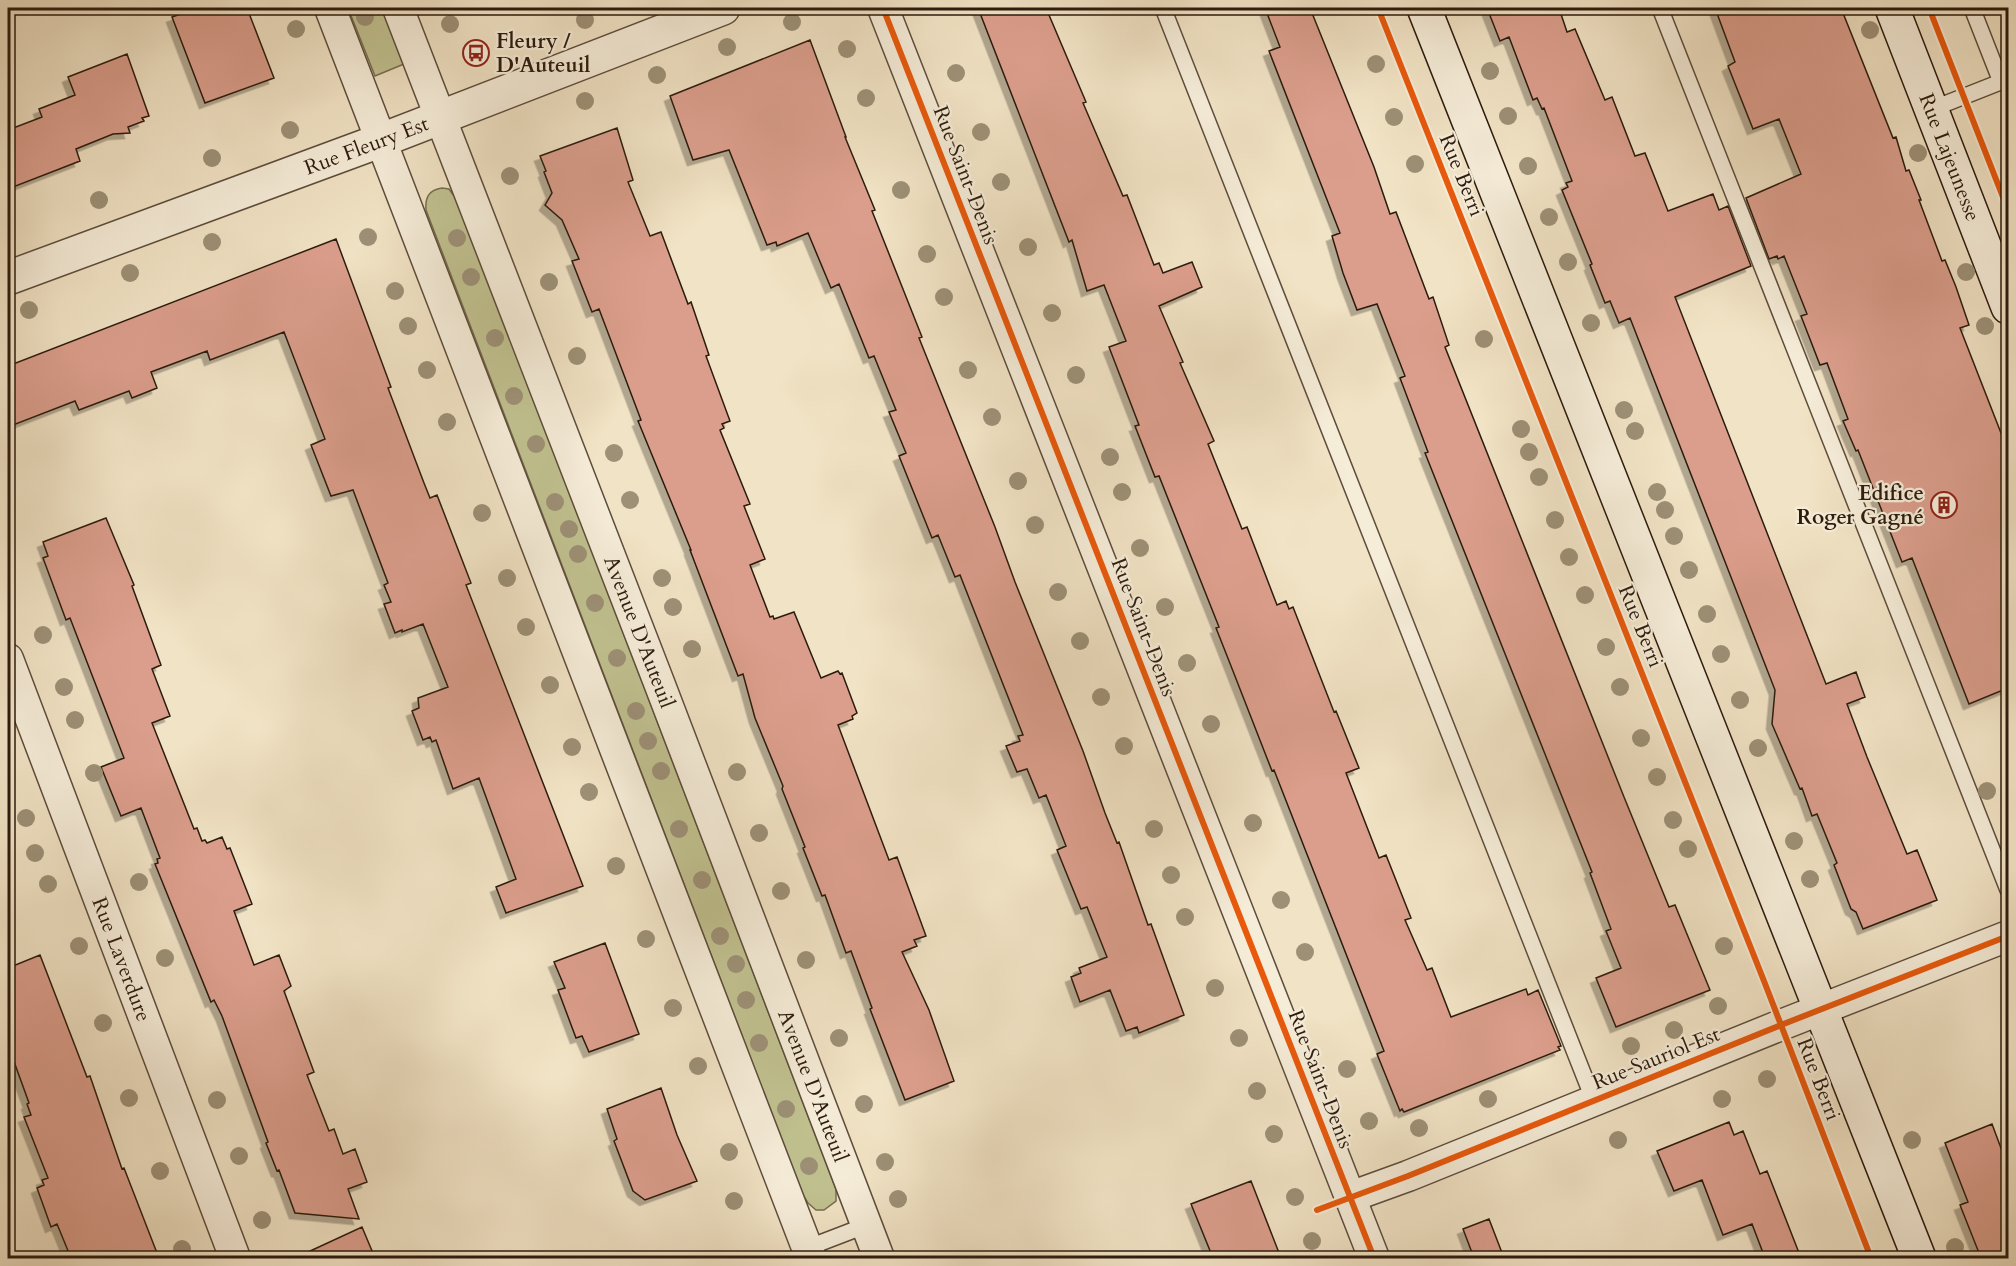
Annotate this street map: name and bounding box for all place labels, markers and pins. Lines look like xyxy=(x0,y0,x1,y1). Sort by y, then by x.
place label: Fleury / D'Auteuil xyxy=(496,27,591,80)
bus stop icon: Fleury / D'Auteuil xyxy=(461,38,491,68)
place label: Edifice Roger Gagné xyxy=(1796,479,1924,532)
building icon: Edifice Roger Gagné xyxy=(1929,490,1959,520)

